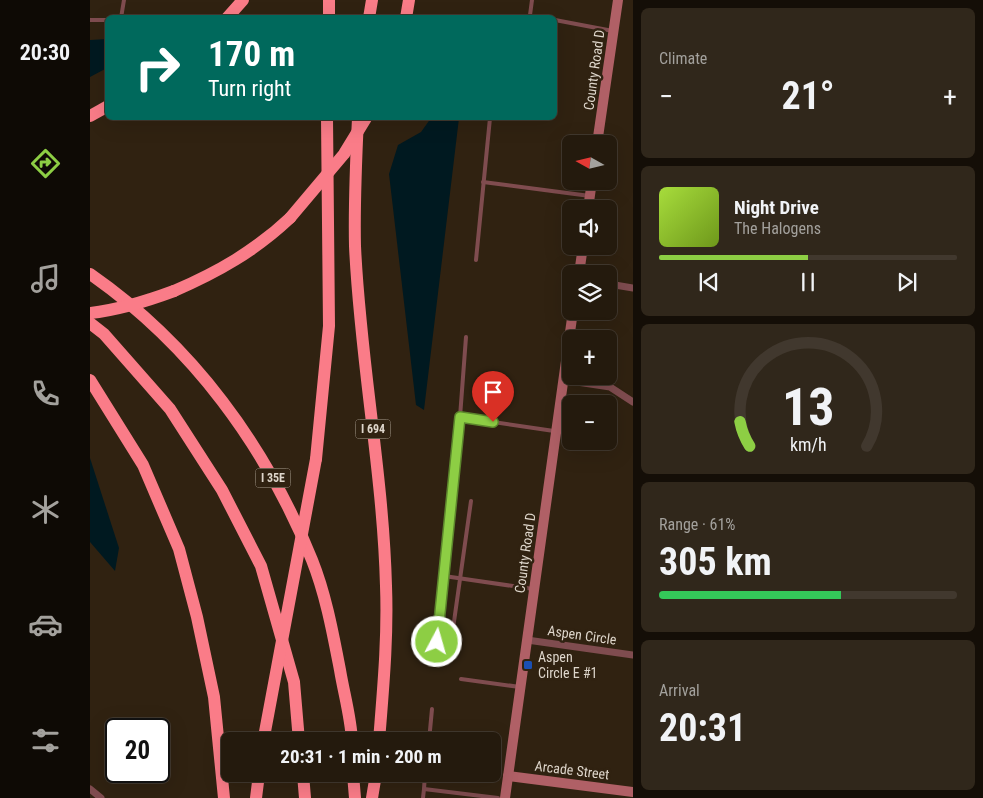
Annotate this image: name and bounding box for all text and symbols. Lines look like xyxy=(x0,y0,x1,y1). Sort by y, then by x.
street label: County Road D xyxy=(580,29,608,111)
text: 170 m xyxy=(208,34,295,75)
icon: right xyxy=(125,35,190,100)
text: 20:30 xyxy=(20,40,70,65)
text: Climate xyxy=(659,49,707,68)
text: 21° xyxy=(781,74,835,118)
text: Turn right xyxy=(208,76,291,101)
text: − xyxy=(659,80,673,113)
text: + xyxy=(943,80,957,113)
north arrow xyxy=(562,135,618,190)
map controls xyxy=(562,135,617,450)
icon: directions xyxy=(28,146,63,181)
text: Night Drive xyxy=(734,196,819,219)
button: sound xyxy=(562,200,617,255)
text: The Halogens xyxy=(734,219,821,238)
icon: music xyxy=(28,261,63,296)
button: layers xyxy=(562,265,617,320)
icon: previous xyxy=(695,268,723,296)
icon: pause xyxy=(794,268,822,296)
icon: next xyxy=(893,268,921,296)
button: + xyxy=(562,330,617,385)
pin xyxy=(472,371,514,422)
icon: phone xyxy=(28,376,63,411)
text: 13 xyxy=(782,377,834,438)
icon: arrive xyxy=(479,378,507,406)
button: − xyxy=(562,395,617,450)
road number: I 694 xyxy=(356,419,390,438)
text: km/h xyxy=(790,434,826,455)
road number: I 35E xyxy=(256,468,290,488)
icon: climate xyxy=(28,492,63,527)
street label: County Road D xyxy=(511,512,539,594)
text: Range · 61% xyxy=(659,515,735,534)
text: 305 km xyxy=(659,540,772,584)
icon: car xyxy=(28,607,63,642)
position arrow xyxy=(410,615,462,667)
street label: Aspen Circle xyxy=(546,622,618,648)
place label: Aspen Circle E #1 xyxy=(538,649,598,681)
marker: Aspen Circle E #1 xyxy=(522,659,534,671)
text: Arrival xyxy=(659,681,700,700)
text: 20:31 xyxy=(659,706,746,750)
speed limit sign: 20 xyxy=(105,718,170,783)
icon: filters xyxy=(28,723,63,758)
text: 20:31 · 1 min · 200 m xyxy=(280,745,442,768)
street label: Arcade Street xyxy=(534,757,610,783)

